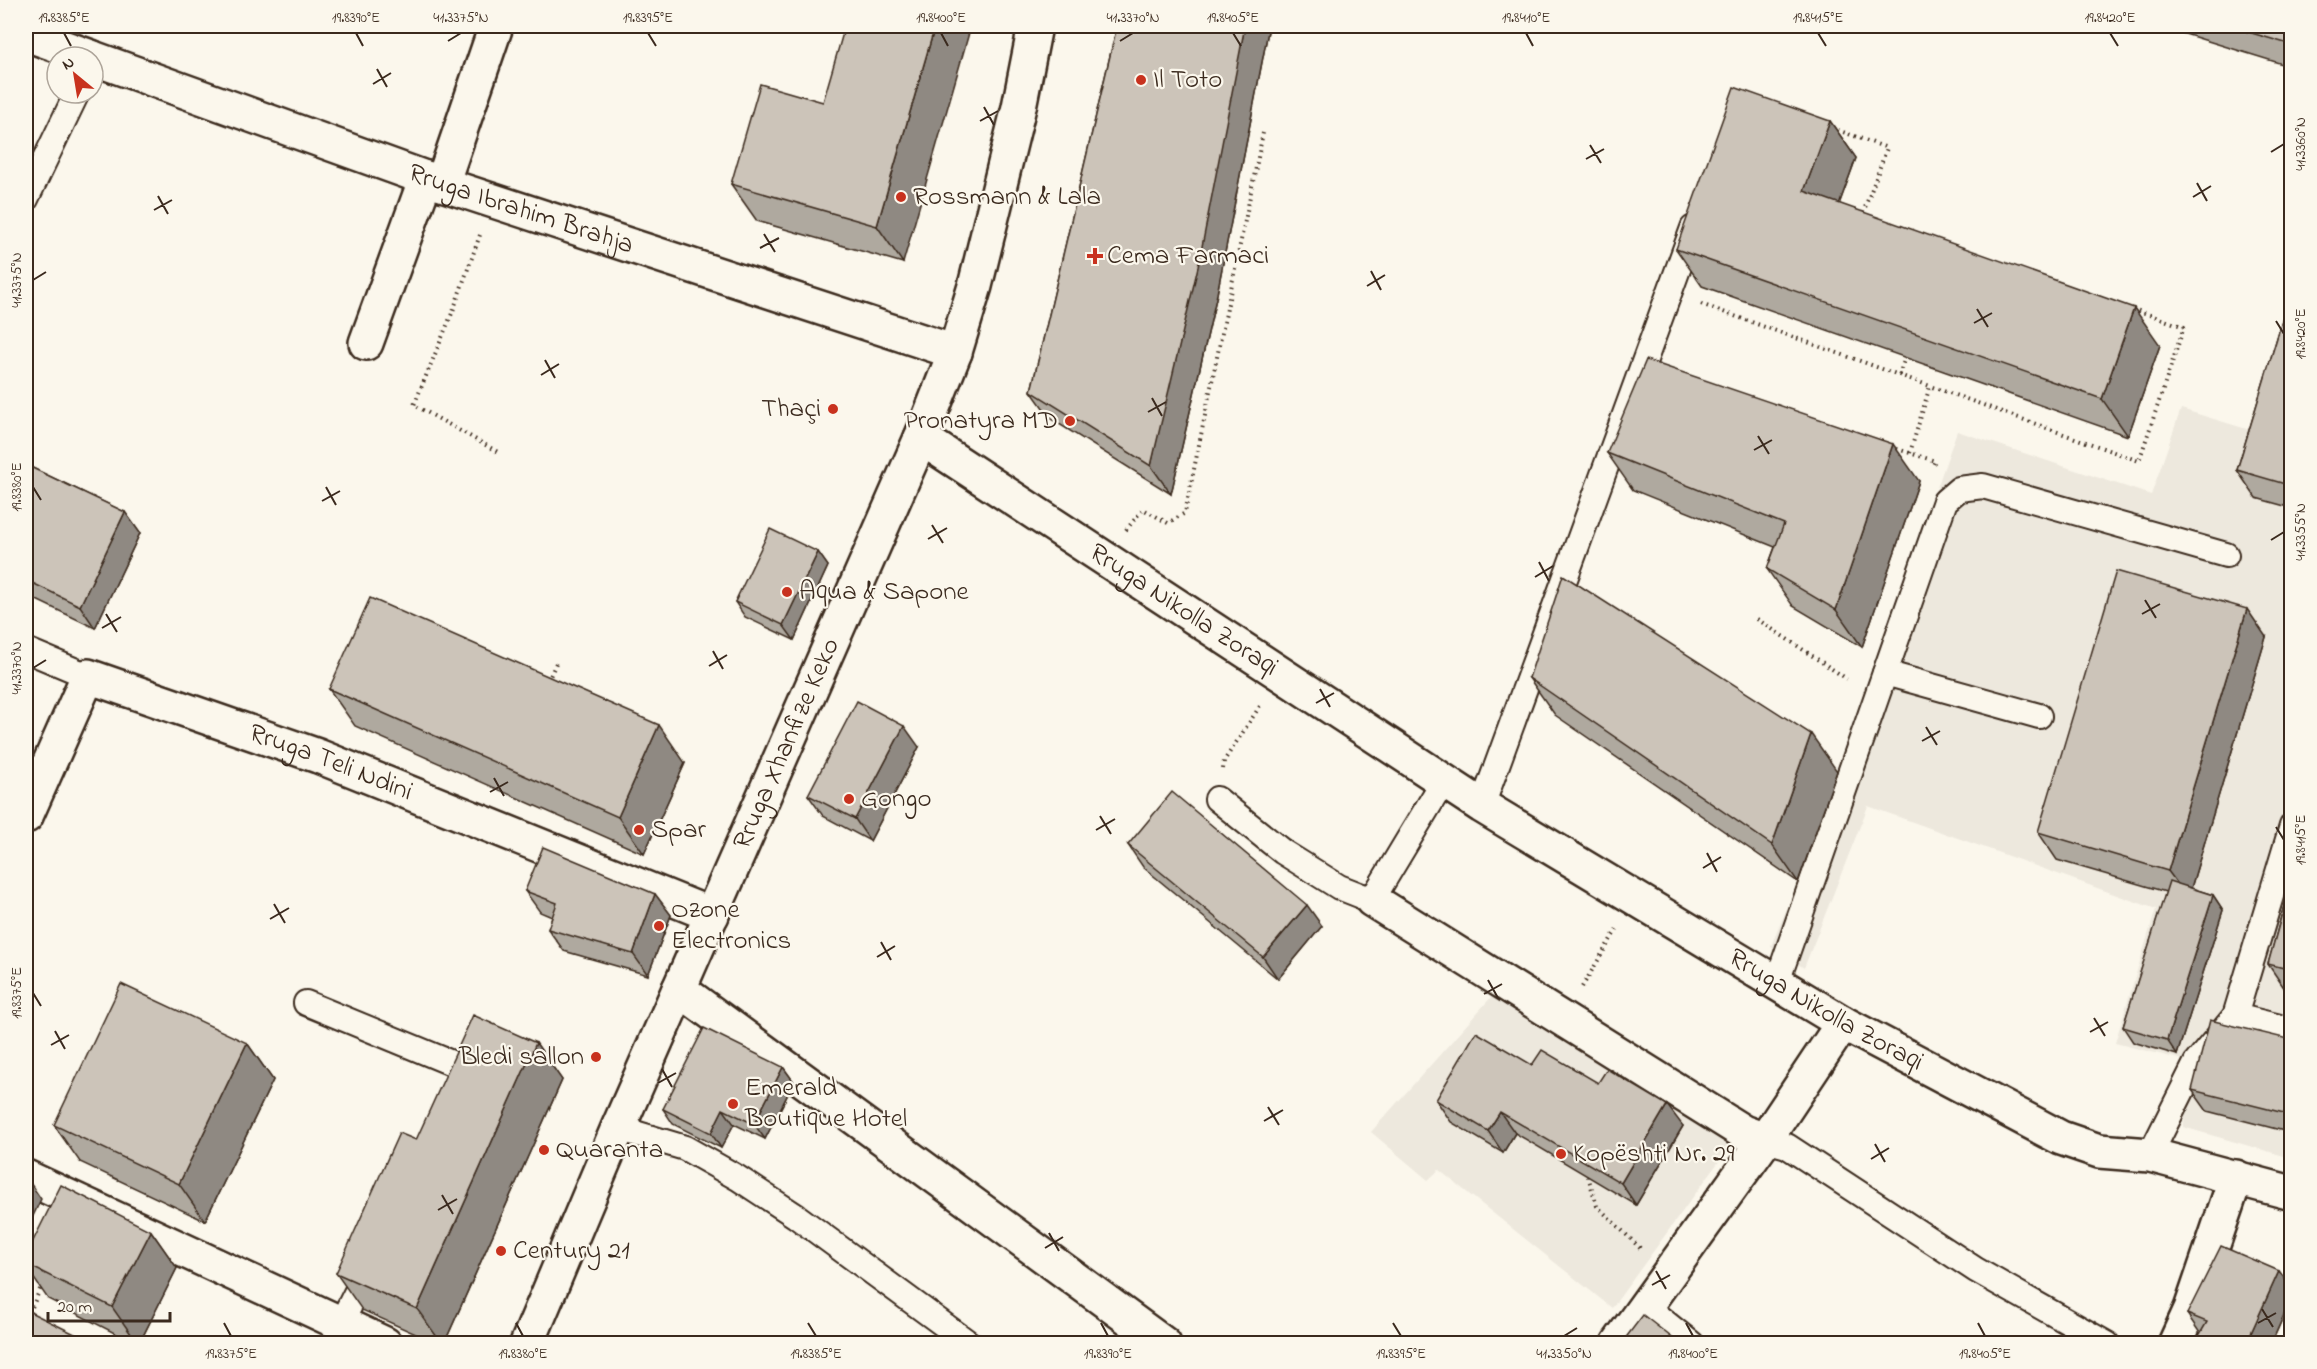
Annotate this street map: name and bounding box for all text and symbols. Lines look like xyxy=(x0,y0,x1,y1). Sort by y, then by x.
text: 19.8385°E xyxy=(38,7,90,29)
text: 19.8390°E xyxy=(332,7,380,29)
text: 41.3375°N xyxy=(433,7,489,29)
text: 19.8395°E xyxy=(623,7,673,29)
text: 19.8400°E xyxy=(916,7,966,29)
text: 41.3370°N xyxy=(1106,7,1160,29)
text: 19.8405°E xyxy=(1207,7,1259,29)
text: 19.8410°E xyxy=(1502,7,1550,29)
text: 19.8415°E xyxy=(1793,7,1843,29)
text: 19.8420°E xyxy=(2084,7,2136,29)
north arrow xyxy=(45,45,105,105)
text: N xyxy=(58,51,79,77)
place label: Il Toto xyxy=(1153,61,1222,100)
marker: Il Toto xyxy=(1134,73,1148,87)
text: 41.3360°N xyxy=(2290,117,2312,171)
street label: Rruga Ibrahim Brahja xyxy=(403,154,639,265)
place label: Rossmann & Lala xyxy=(913,178,1101,217)
marker: Rossmann & Lala xyxy=(894,190,908,204)
place label: Cema Farmaci xyxy=(1107,237,1269,276)
marker: Cema Farmaci xyxy=(1088,249,1102,263)
text: 41.3375°N xyxy=(6,252,28,308)
text: 19.8420°E xyxy=(2290,308,2312,360)
place label: Thaçi xyxy=(761,390,821,429)
marker: Thaçi xyxy=(826,402,840,416)
place label: Pronatyra MD xyxy=(904,402,1058,441)
marker: Pronatyra MD xyxy=(1063,414,1077,428)
text: 19.8380°E xyxy=(6,462,28,512)
text: 41.3355°N xyxy=(2290,503,2312,561)
street label: Rruga Nikolla Zoraqi xyxy=(1081,534,1286,687)
place label: Aqua & Sapone xyxy=(799,573,970,612)
marker: Aqua & Sapone xyxy=(780,585,794,599)
street label: Rruga Xhanfize Keko xyxy=(723,632,850,856)
text: 41.3370°N xyxy=(6,641,28,695)
street label: Rruga Teli Ndini xyxy=(244,714,419,812)
place label: Gongo xyxy=(861,780,931,819)
marker: Gongo xyxy=(842,792,856,806)
place label: Spar xyxy=(651,811,707,850)
text: 19.8415°E xyxy=(2290,815,2312,865)
marker: Spar xyxy=(632,823,646,837)
place label: Ozone Electronics xyxy=(671,891,791,961)
marker: Ozone Electronics xyxy=(652,919,666,933)
street label: Rruga Nikolla Zoraqi xyxy=(1721,939,1930,1082)
text: 19.8375°E xyxy=(6,967,28,1019)
place label: Bledi sallon xyxy=(458,1038,584,1077)
marker: Bledi sallon xyxy=(589,1050,603,1064)
place label: Emerald Boutique Hotel xyxy=(744,1069,907,1139)
marker: Emerald Boutique Hotel xyxy=(726,1097,740,1111)
place label: Quaranta xyxy=(556,1131,663,1170)
place label: Kopështi Nr. 29 xyxy=(1573,1135,1735,1174)
marker: Quaranta xyxy=(537,1143,551,1157)
marker: Kopështi Nr. 29 xyxy=(1554,1147,1568,1161)
place label: Century 21 xyxy=(513,1232,630,1271)
marker: Century 21 xyxy=(494,1244,508,1258)
scale bar xyxy=(48,1285,170,1323)
text: 20 m xyxy=(57,1295,92,1321)
text: 19.8375°E xyxy=(205,1343,257,1365)
text: 19.8380°E xyxy=(498,1343,548,1365)
text: 19.8385°E xyxy=(790,1343,842,1365)
text: 19.8390°E xyxy=(1084,1343,1132,1365)
text: 19.8395°E xyxy=(1376,1343,1426,1365)
text: 41.3350°N xyxy=(1536,1343,1592,1365)
text: 19.8400°E xyxy=(1668,1343,1718,1365)
text: 19.8405°E xyxy=(1959,1343,2011,1365)

